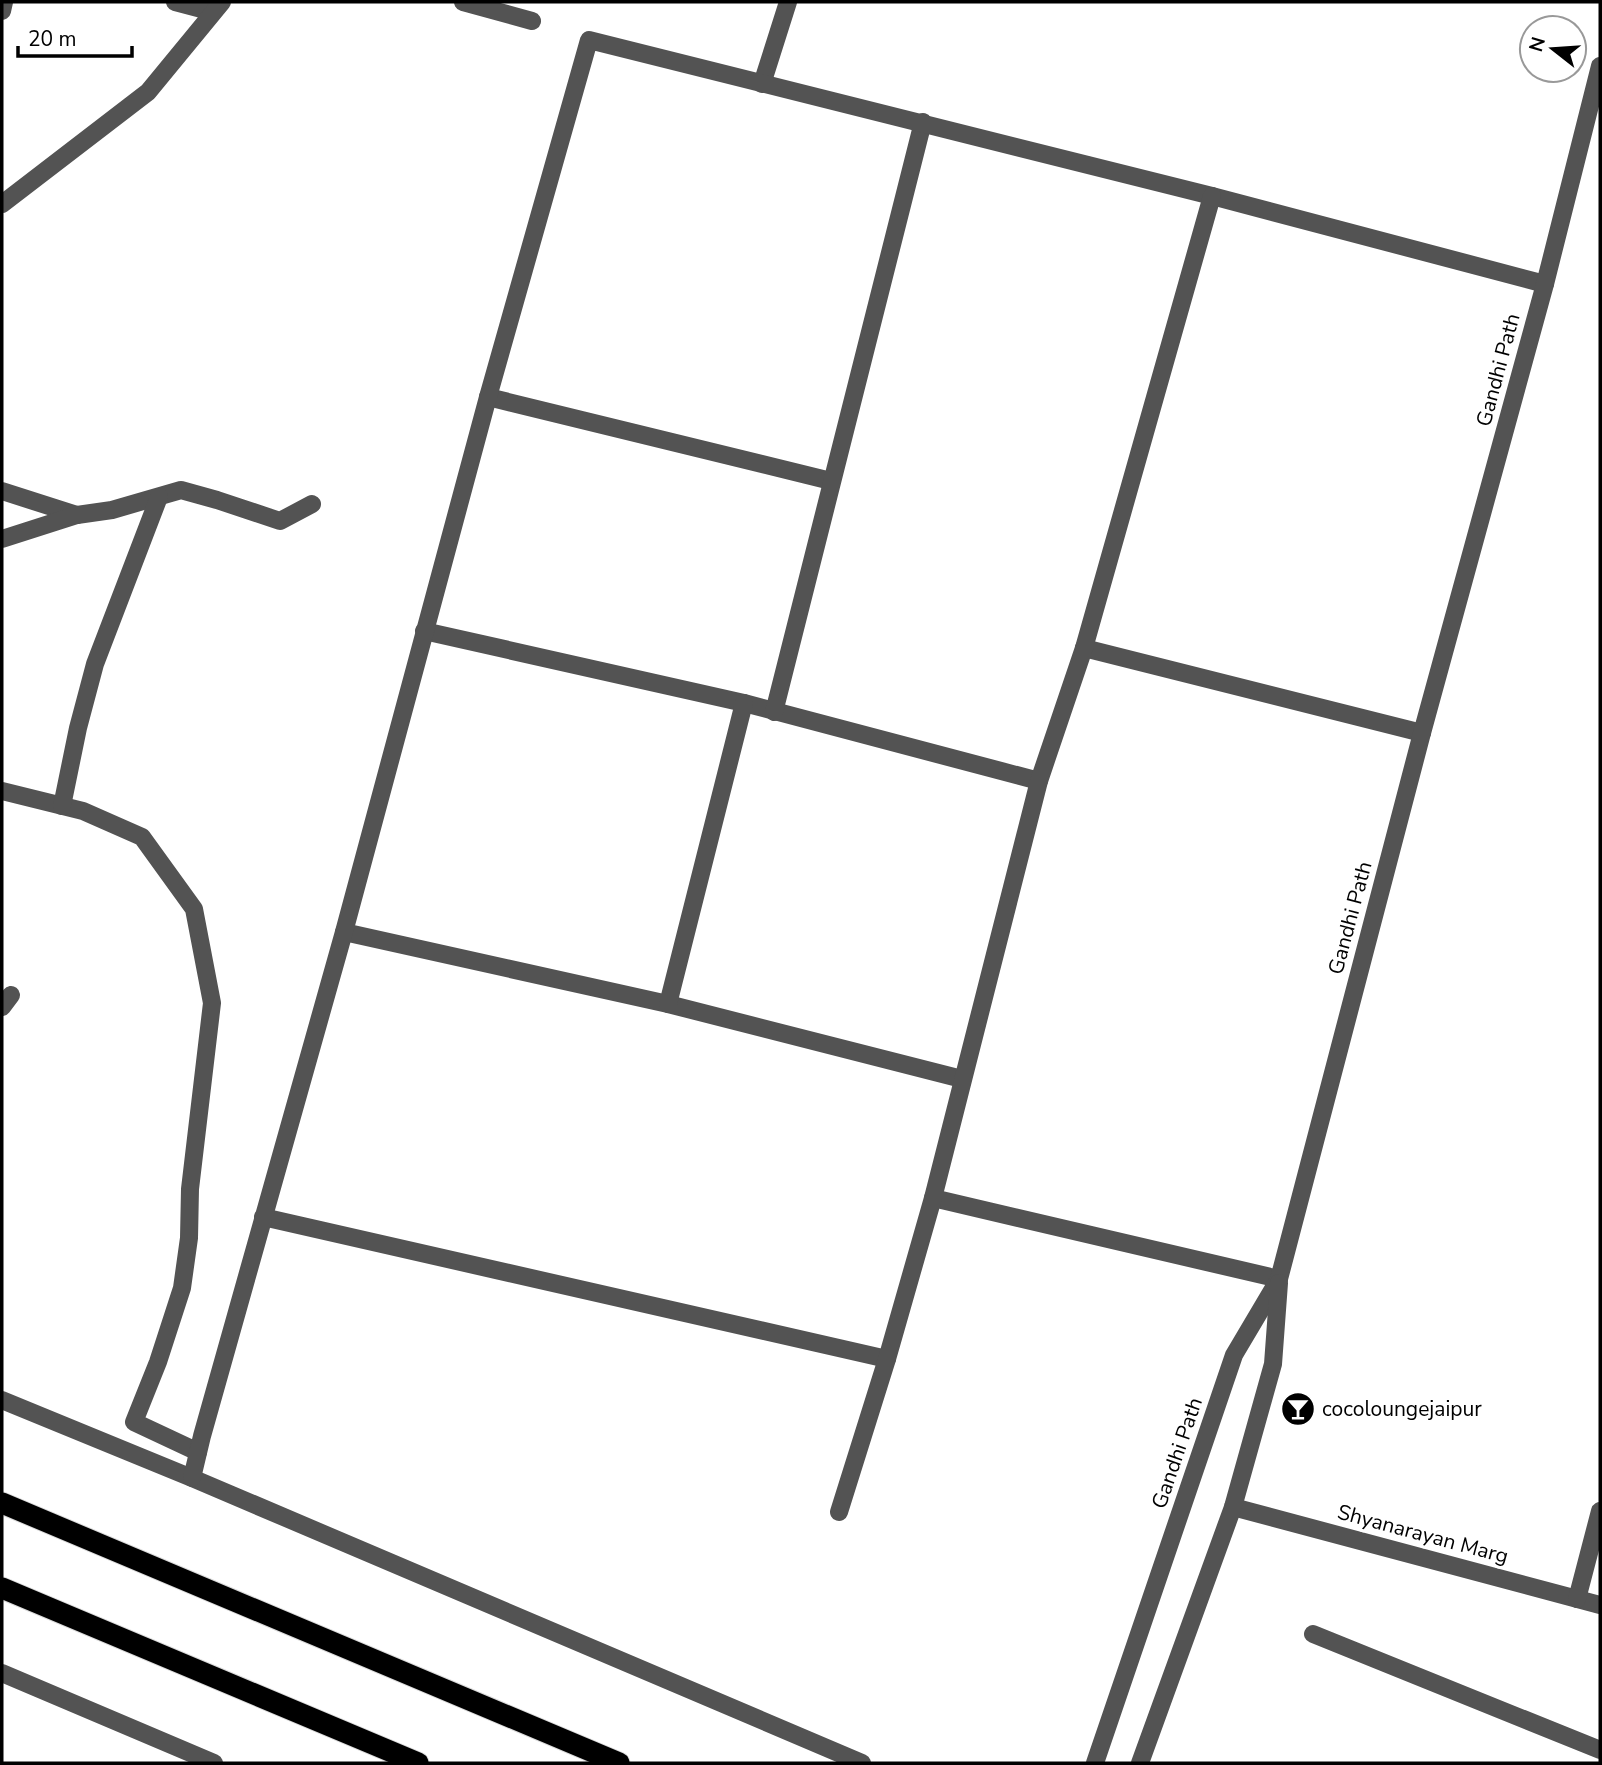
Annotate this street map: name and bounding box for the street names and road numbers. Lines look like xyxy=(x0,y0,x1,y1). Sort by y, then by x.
street label: Gandhi Path xyxy=(1469,310,1527,430)
street label: Gandhi Path xyxy=(1321,858,1379,978)
street label: Gandhi Path xyxy=(1145,1394,1209,1512)
street label: Shyanarayan Marg xyxy=(1334,1498,1512,1570)

